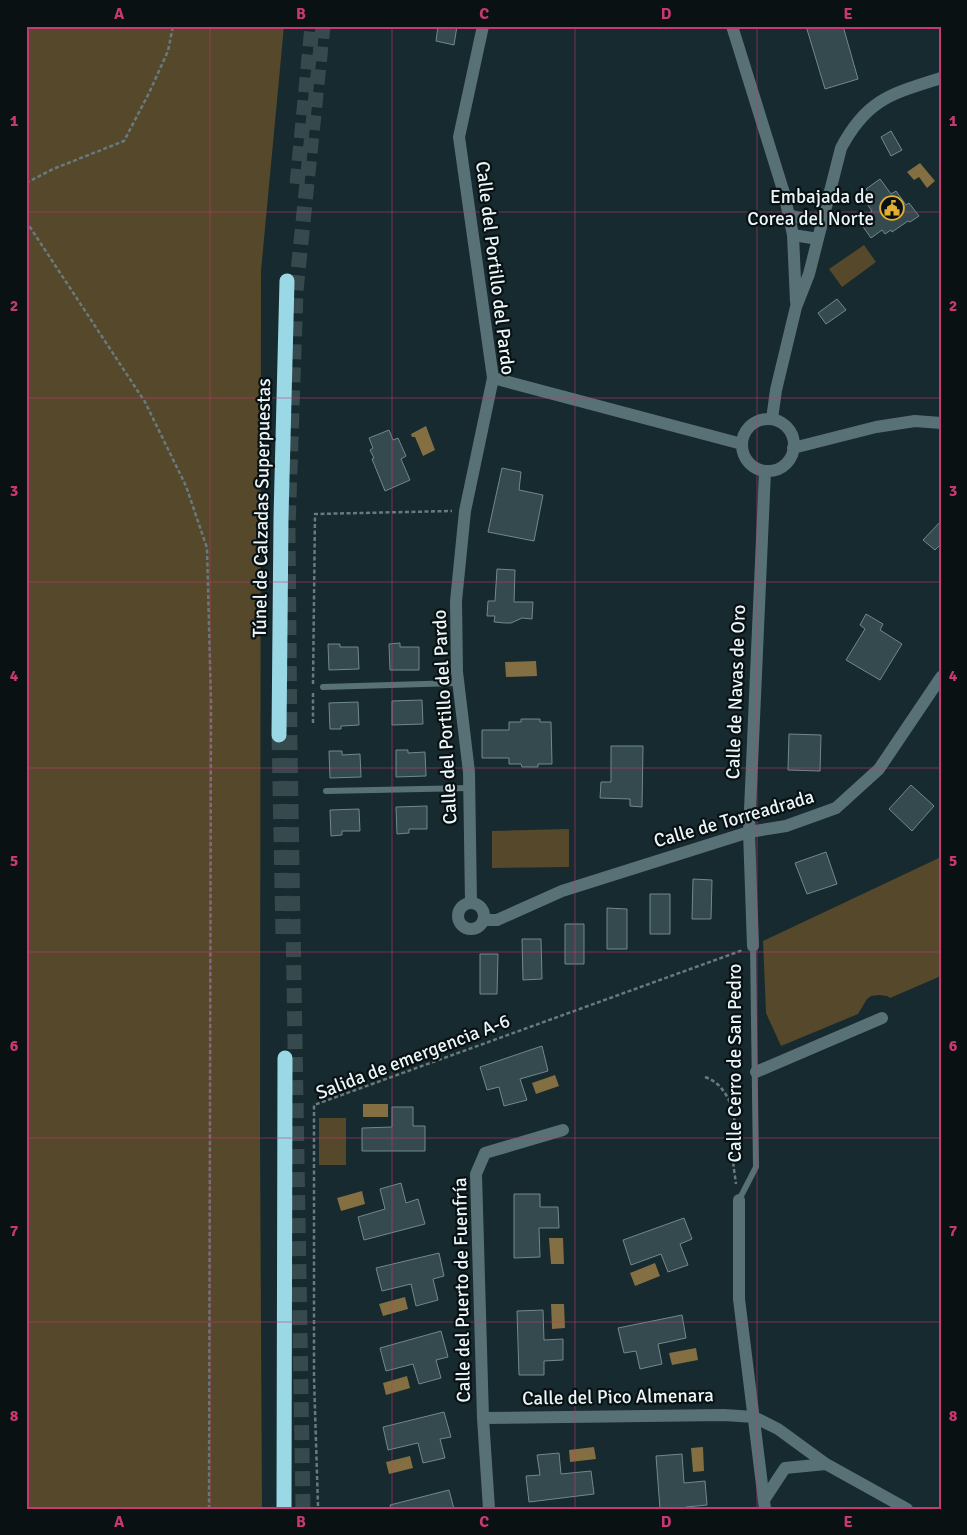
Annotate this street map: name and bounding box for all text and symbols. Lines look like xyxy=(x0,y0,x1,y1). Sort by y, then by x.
text: A xyxy=(114,4,125,24)
text: B xyxy=(296,4,306,24)
text: C xyxy=(479,4,489,24)
text: D xyxy=(661,4,672,24)
text: E xyxy=(843,4,853,24)
text: 1 xyxy=(10,111,19,131)
text: 1 xyxy=(949,111,958,131)
street label: Calle del Portillo del Pardo xyxy=(470,160,520,376)
place label: Embajada de Corea del Norte xyxy=(747,185,874,231)
public building icon: Embajada de Corea del Norte xyxy=(879,195,905,221)
text: 2 xyxy=(10,296,18,316)
text: 2 xyxy=(949,296,957,316)
street label: Túnel de Calzadas Superpuestas xyxy=(248,378,276,638)
text: 3 xyxy=(10,481,18,501)
text: 3 xyxy=(949,481,957,501)
street label: Calle de Navas de Oro xyxy=(721,604,751,780)
street label: Calle del Portillo del Pardo xyxy=(427,609,463,825)
text: 4 xyxy=(10,666,19,686)
text: 4 xyxy=(949,666,958,686)
street label: Calle de Torreadrada xyxy=(651,785,817,853)
text: 5 xyxy=(10,851,18,871)
text: 5 xyxy=(949,851,957,871)
street label: Calle Cerro de San Pedro xyxy=(723,963,747,1162)
street label: Salida de emergencia A-6 xyxy=(313,1009,513,1105)
text: 6 xyxy=(10,1036,19,1056)
text: 6 xyxy=(949,1036,958,1056)
street label: Calle del Puerto de Fuenfría xyxy=(448,1177,476,1403)
text: 7 xyxy=(10,1221,19,1241)
text: 7 xyxy=(949,1221,958,1241)
street label: Calle del Pico Almenara xyxy=(522,1383,714,1411)
text: 8 xyxy=(10,1406,19,1426)
text: 8 xyxy=(949,1406,958,1426)
text: A xyxy=(114,1512,125,1532)
text: B xyxy=(296,1512,306,1532)
text: C xyxy=(479,1512,489,1532)
text: D xyxy=(661,1512,672,1532)
text: E xyxy=(843,1512,853,1532)

